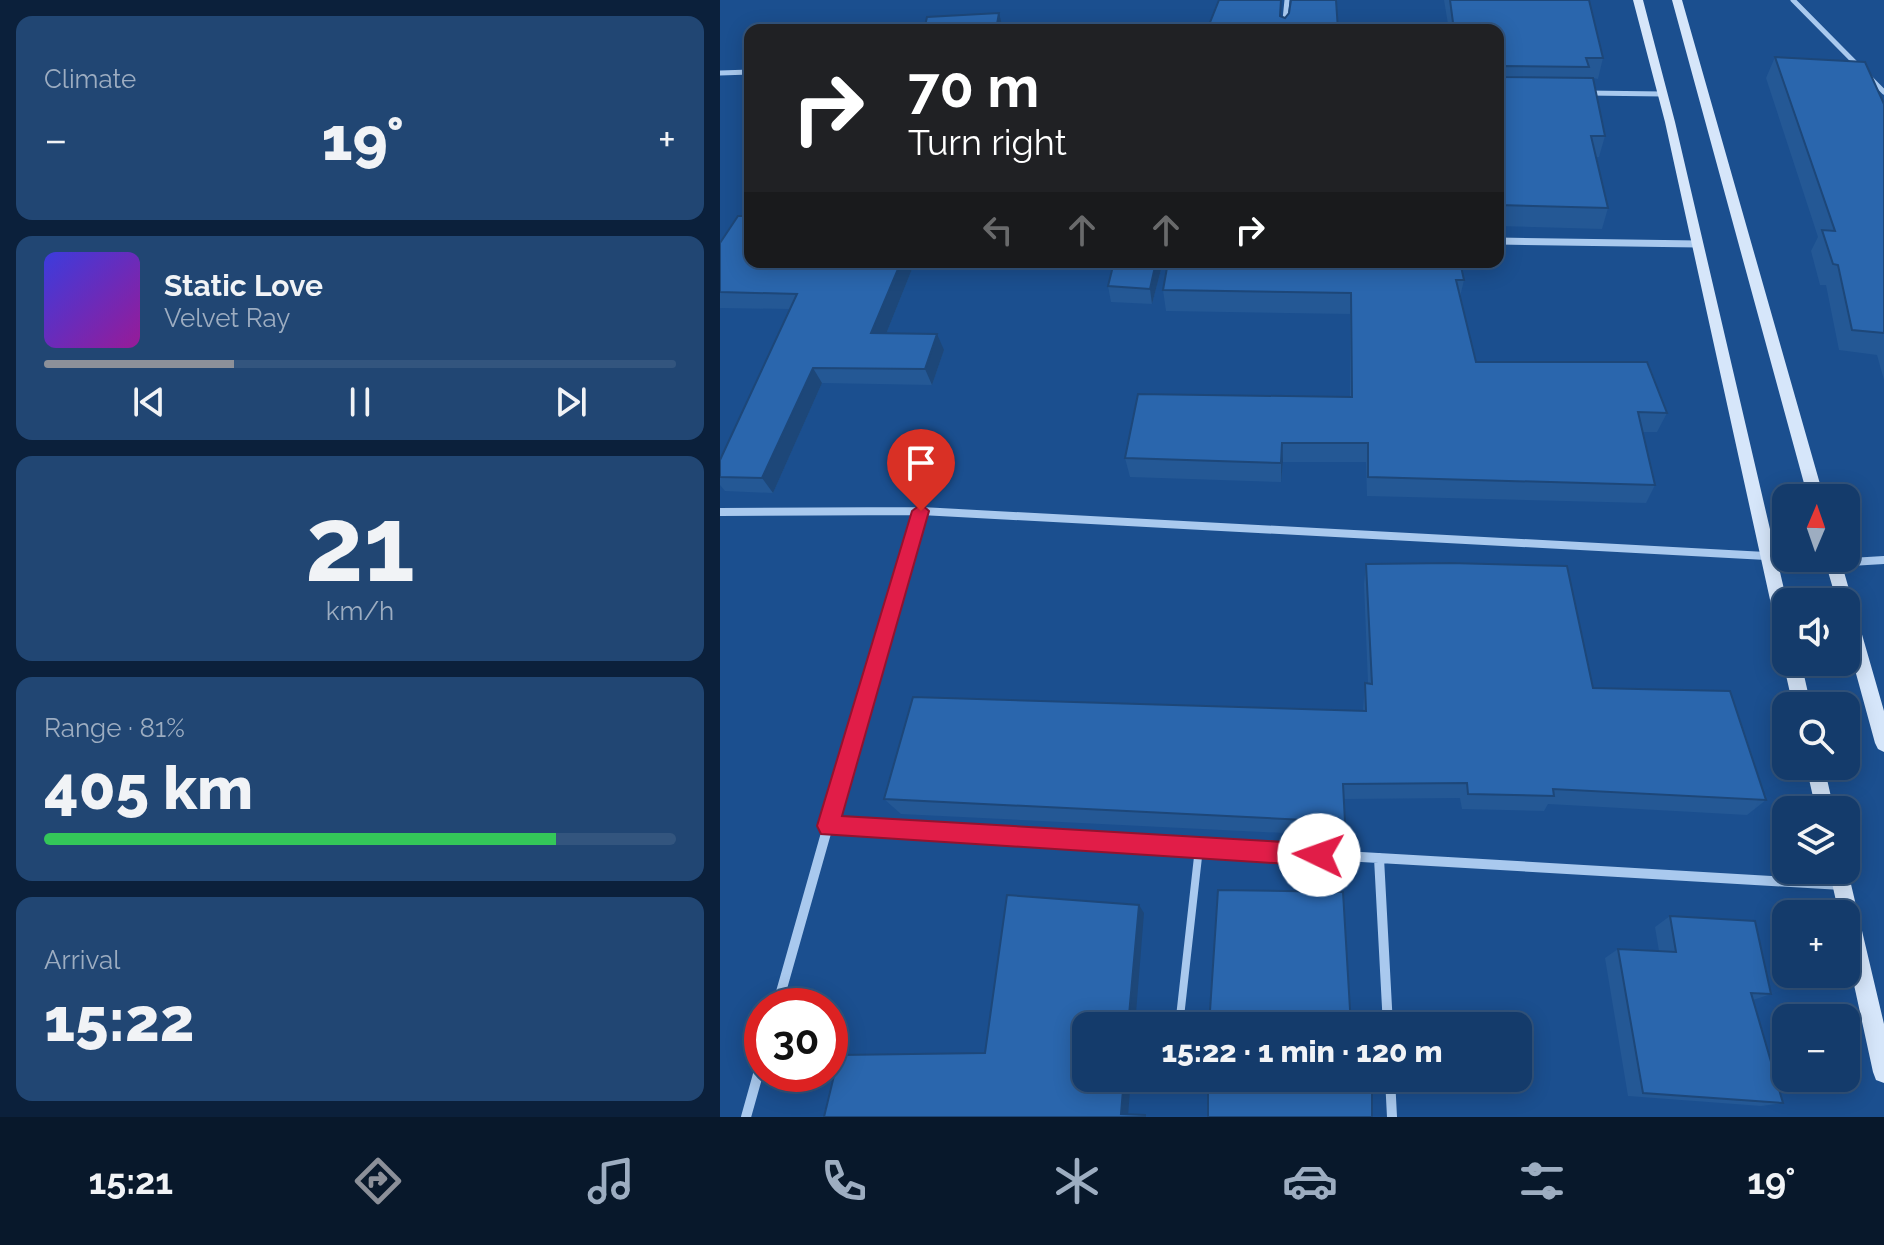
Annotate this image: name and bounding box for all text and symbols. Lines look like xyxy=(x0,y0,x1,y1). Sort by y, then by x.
text: 70 m xyxy=(908,54,1039,120)
icon: right xyxy=(776,56,880,160)
text: Climate xyxy=(44,64,136,94)
text: 19° xyxy=(322,104,404,174)
text: − xyxy=(44,114,68,165)
text: + xyxy=(658,114,676,165)
text: Turn right xyxy=(908,121,1067,163)
icon: left xyxy=(976,208,1020,252)
icon: ahead xyxy=(1060,208,1104,252)
icon: ahead xyxy=(1144,208,1188,252)
icon: right xyxy=(1228,208,1272,252)
text: Static Love xyxy=(164,268,323,303)
text: Velvet Ray xyxy=(164,303,290,333)
icon: previous xyxy=(127,380,171,424)
icon: pause xyxy=(338,380,382,424)
icon: next xyxy=(549,380,593,424)
pin xyxy=(887,429,955,511)
icon: arrive xyxy=(899,441,943,485)
text: 21 xyxy=(305,483,415,605)
north arrow xyxy=(1772,484,1860,572)
map controls xyxy=(1772,484,1860,1092)
button: sound xyxy=(1772,588,1860,676)
text: km/h xyxy=(326,596,394,626)
button: search xyxy=(1772,692,1860,780)
text: Range · 81% xyxy=(44,713,185,743)
text: 405 km xyxy=(44,753,253,823)
button: layers xyxy=(1772,796,1860,884)
position arrow xyxy=(1277,813,1361,897)
button: + xyxy=(1772,900,1860,988)
text: Arrival xyxy=(44,945,120,975)
text: 15:22 xyxy=(44,985,195,1055)
speed limit sign: 30 xyxy=(744,988,848,1092)
button: − xyxy=(1772,1004,1860,1092)
text: 15:22 · 1 min · 120 m xyxy=(1161,1034,1443,1069)
icon: directions xyxy=(350,1153,406,1209)
icon: music xyxy=(583,1153,639,1209)
icon: phone xyxy=(816,1153,872,1209)
icon: climate xyxy=(1049,1153,1105,1209)
icon: car xyxy=(1282,1153,1338,1209)
icon: filters xyxy=(1514,1153,1570,1209)
text: 15:21 xyxy=(88,1160,173,1202)
text: 19° xyxy=(1747,1160,1796,1202)

